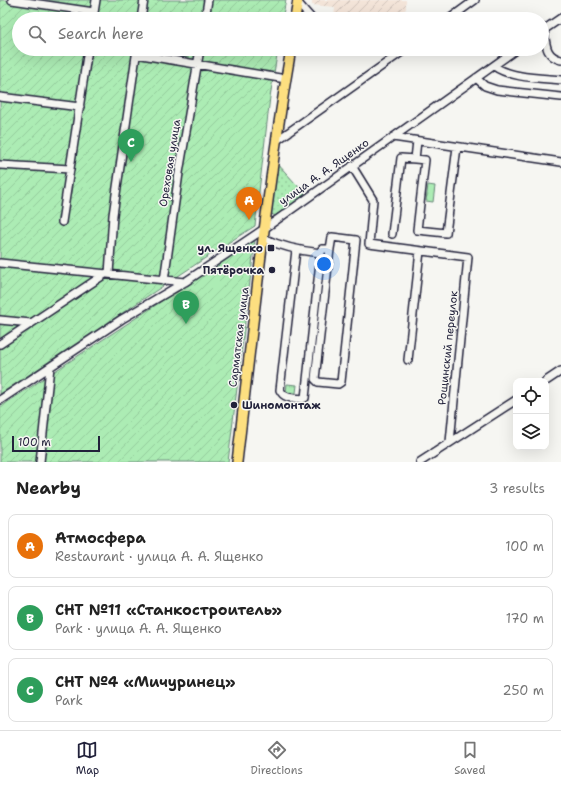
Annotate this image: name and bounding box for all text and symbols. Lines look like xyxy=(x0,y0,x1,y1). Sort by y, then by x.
search box xyxy=(12,12,549,56)
icon: search xyxy=(26,23,48,45)
text: Search here xyxy=(58,24,144,44)
street label: Ореховая улица xyxy=(156,118,184,208)
pin: C xyxy=(118,129,144,162)
street label: улица А. А. Ященко xyxy=(276,135,372,209)
pin: A xyxy=(236,187,262,220)
place label: ул. Ященко xyxy=(197,241,263,256)
marker: ул. Ященко xyxy=(266,243,276,253)
your location xyxy=(314,254,334,274)
place label: Пятёрочка xyxy=(203,263,264,278)
marker: Пятёрочка xyxy=(267,265,277,275)
street label: Сарматская улица xyxy=(225,286,253,388)
street label: Рощинский переулок xyxy=(435,290,461,406)
pin: B xyxy=(173,291,199,324)
map controls xyxy=(513,378,549,450)
button: locate xyxy=(513,378,549,414)
place label: Шиномонтаж xyxy=(242,398,321,413)
marker: Шиномонтаж xyxy=(229,400,239,410)
button: layers xyxy=(513,414,549,450)
scale bar xyxy=(12,434,100,453)
text: 100 m xyxy=(18,435,51,450)
text: Nearby xyxy=(16,477,81,499)
text: 3 results xyxy=(489,480,545,497)
text: Атмосфера xyxy=(55,528,146,548)
text: A xyxy=(25,538,35,555)
text: 100 m xyxy=(505,538,544,555)
text: Restaurant · улица А. А. Ященко xyxy=(55,548,263,565)
text: СНТ №11 «Станкостроитель» xyxy=(55,600,282,620)
text: B xyxy=(26,610,34,627)
text: 170 m xyxy=(506,610,544,627)
text: Park · улица А. А. Ященко xyxy=(55,620,222,637)
text: СНТ №4 «Мичуринец» xyxy=(55,672,235,692)
text: C xyxy=(26,682,34,699)
text: 250 m xyxy=(503,682,544,699)
text: Park xyxy=(55,692,83,709)
tab: Map xyxy=(76,739,99,778)
tab: Directions xyxy=(250,739,303,778)
tab: Saved xyxy=(454,739,485,778)

